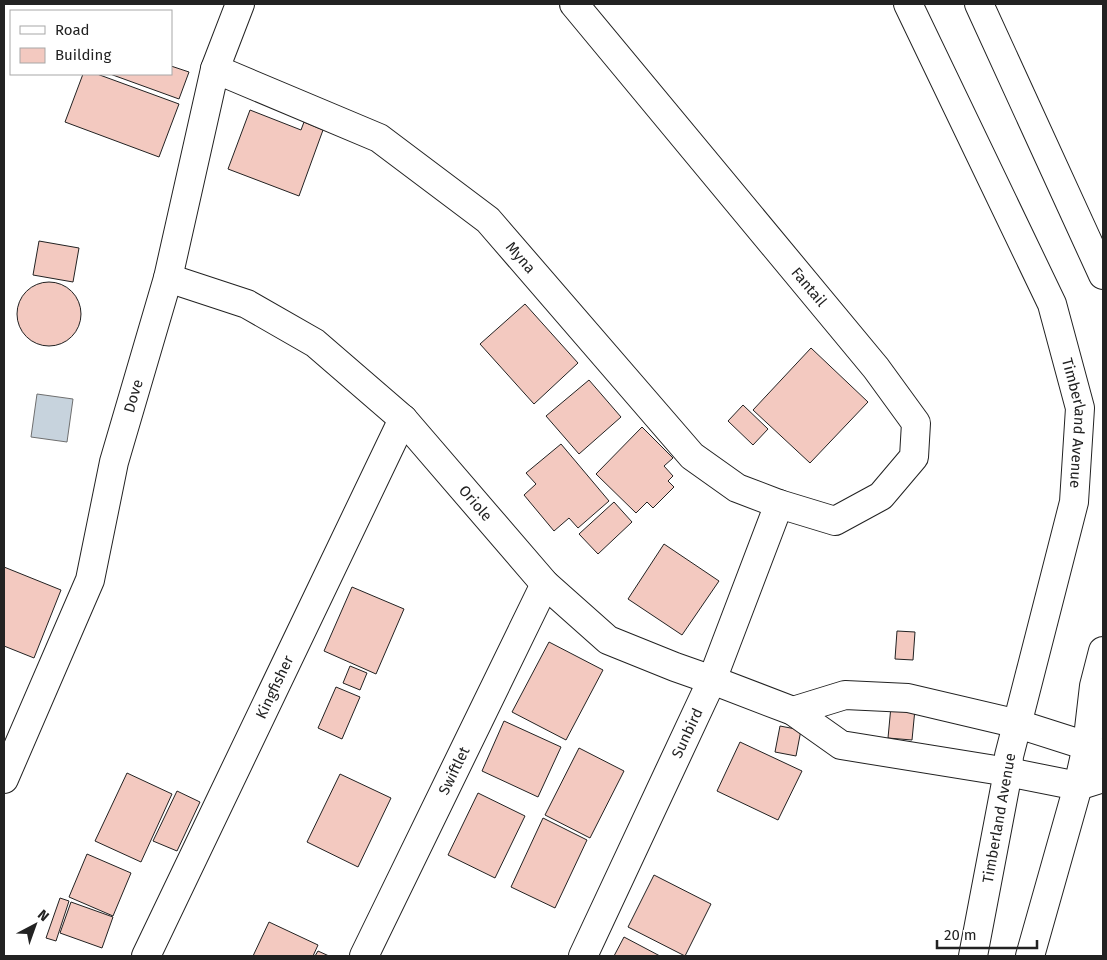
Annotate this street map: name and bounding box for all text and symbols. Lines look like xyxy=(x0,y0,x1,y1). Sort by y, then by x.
legend xyxy=(10,10,172,75)
text: Road xyxy=(55,21,90,39)
text: Building xyxy=(55,46,111,64)
street label: Myna xyxy=(502,238,539,277)
street label: Fantail xyxy=(787,264,831,311)
street label: Timberland Avenue xyxy=(1058,356,1089,489)
street label: Dove xyxy=(120,377,147,415)
street label: Oriole xyxy=(455,482,496,525)
street label: Kingfisher xyxy=(252,652,298,722)
street label: Sunbird xyxy=(668,705,707,761)
street label: Swiftlet xyxy=(435,743,474,798)
street label: Timberland Avenue xyxy=(979,752,1019,884)
north arrow xyxy=(10,900,60,950)
text: N xyxy=(34,906,52,925)
scale bar xyxy=(937,918,1037,950)
text: 20 m xyxy=(944,926,977,944)

